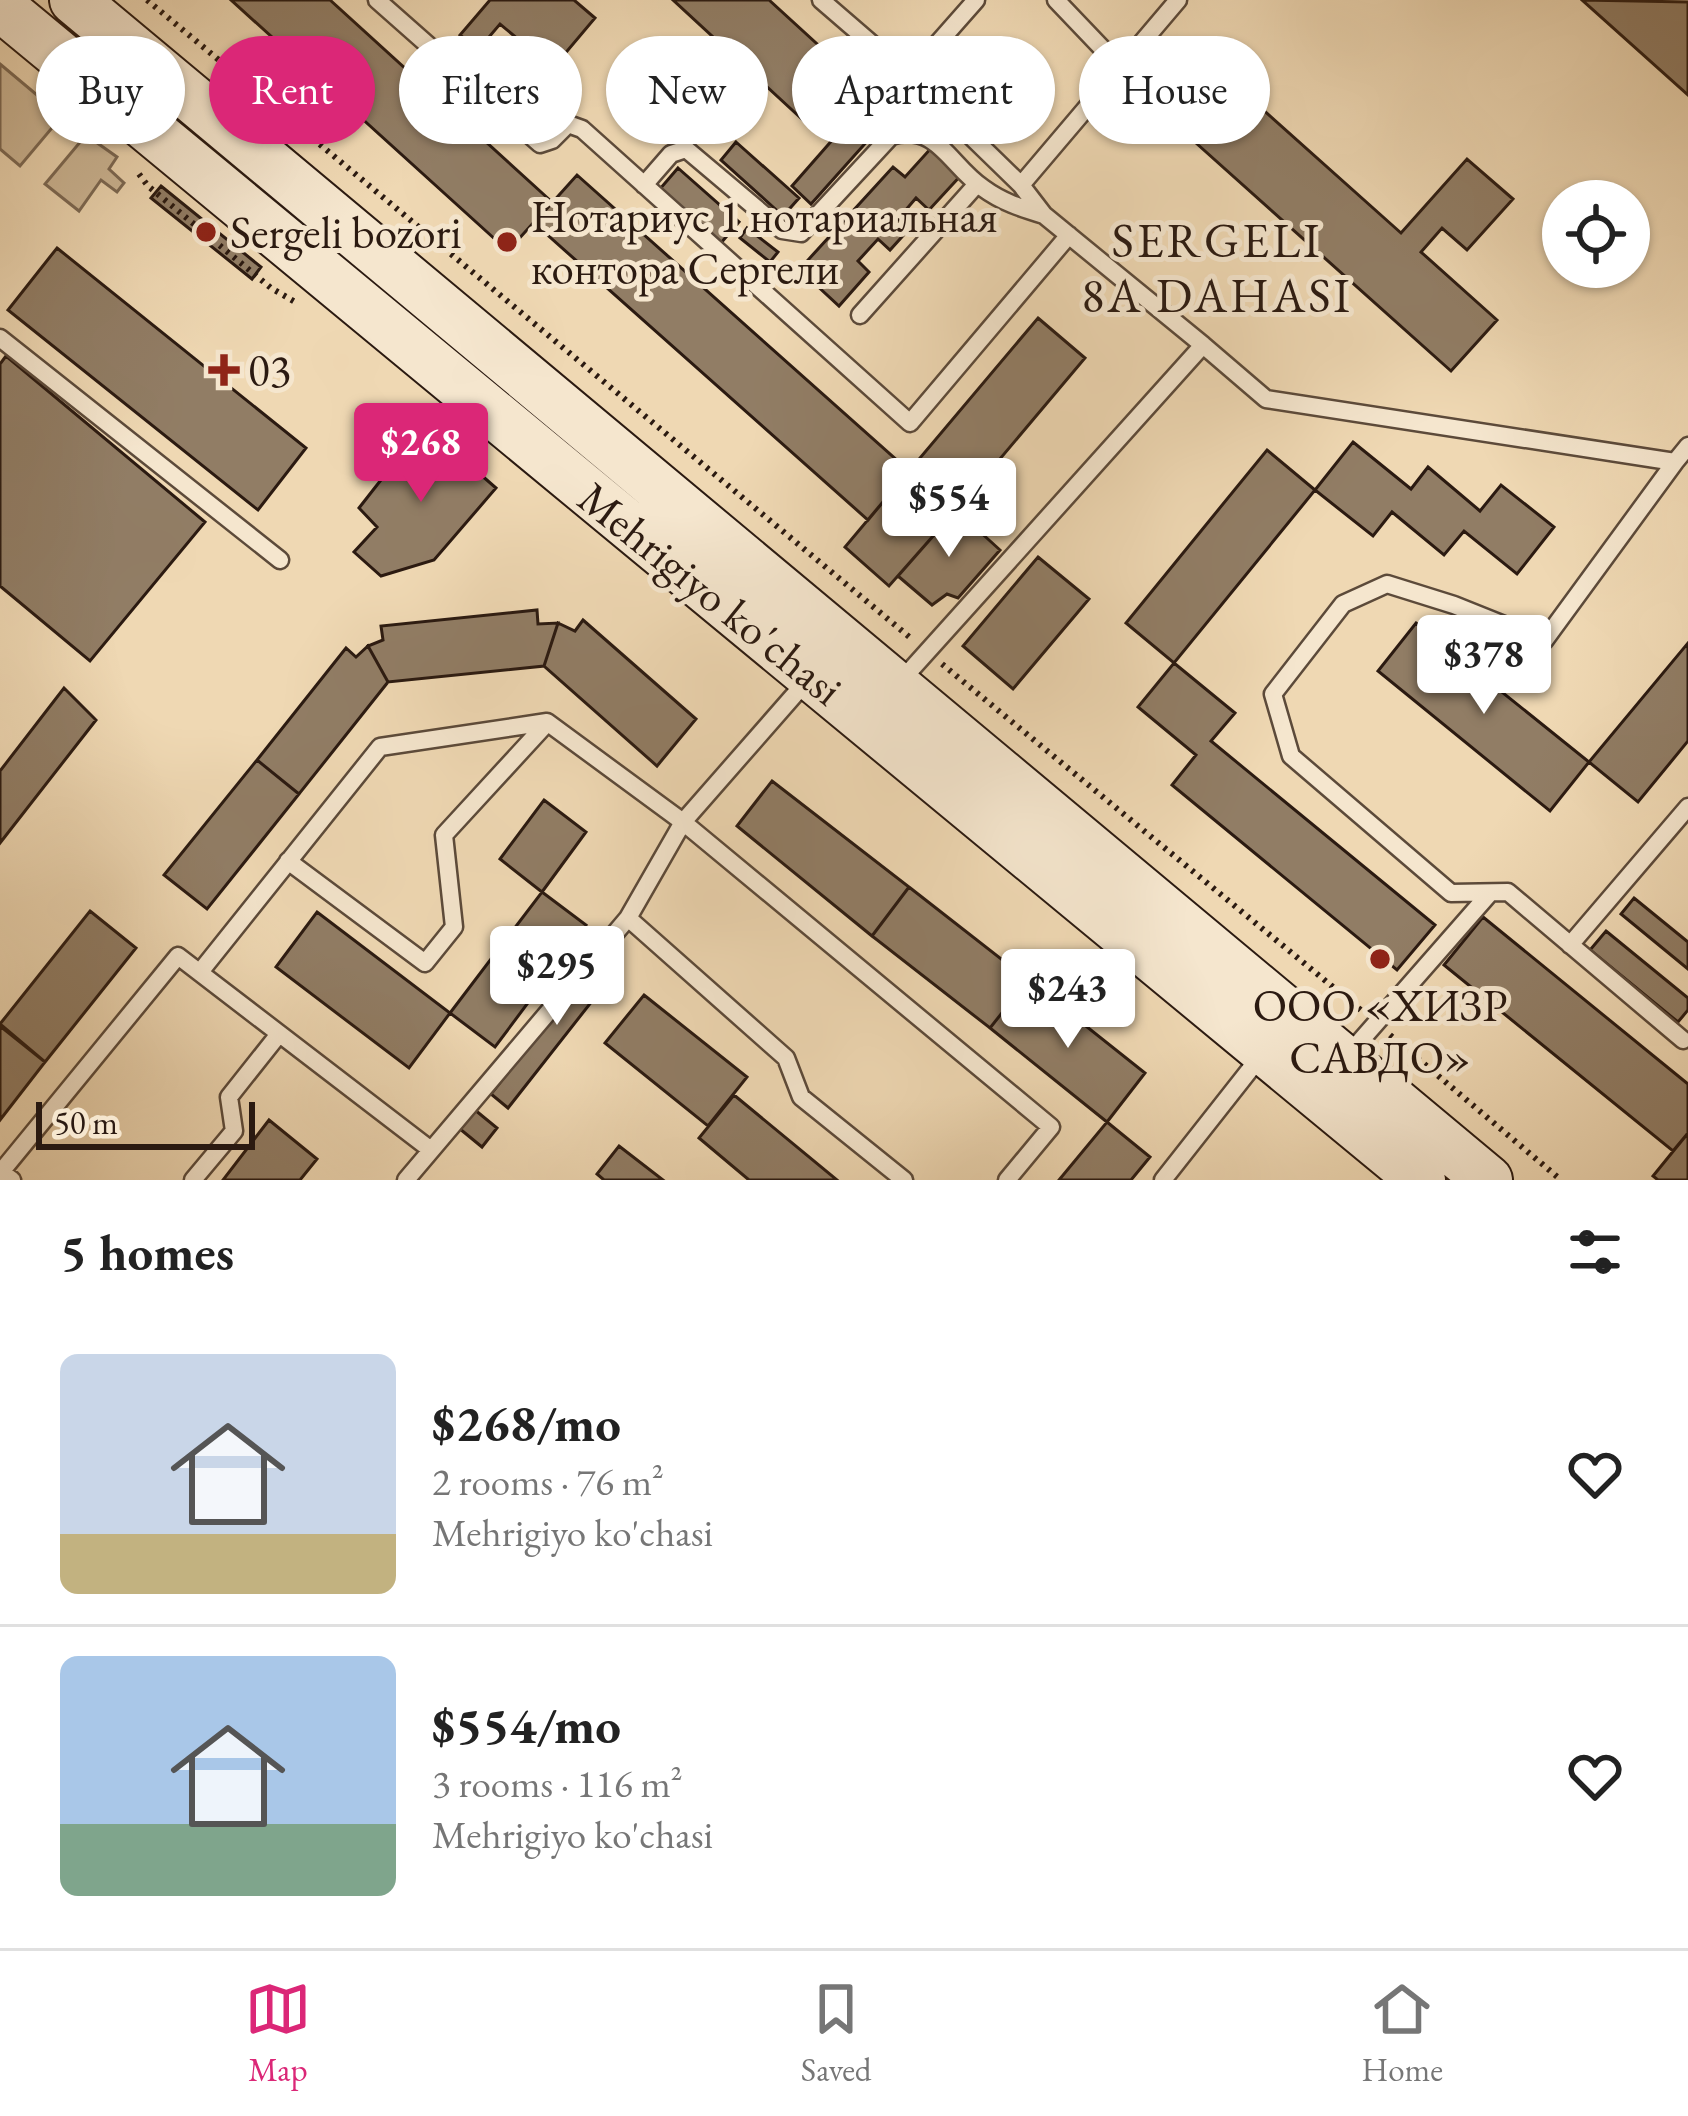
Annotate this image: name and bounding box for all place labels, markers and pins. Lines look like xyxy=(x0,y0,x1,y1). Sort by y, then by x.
place label: Нотариус 1 нотариальная контора Сергели xyxy=(531,187,998,297)
place label: Sergeli bozori xyxy=(230,203,462,261)
marker: Sergeli bozori xyxy=(193,219,219,245)
marker: Нотариус 1 нотариальная контора Сергели xyxy=(494,229,520,255)
place label: 03 xyxy=(248,341,291,399)
marker: 03 xyxy=(211,357,237,383)
pin: $268 xyxy=(350,403,492,505)
pin: $554 xyxy=(878,458,1020,560)
pin: $378 xyxy=(1413,615,1555,717)
pin: $295 xyxy=(486,926,628,1028)
marker: ООО «ХИЗР САВДО» xyxy=(1367,946,1393,972)
pin: $243 xyxy=(997,949,1139,1051)
place label: ООО «ХИЗР САВДО» xyxy=(1253,976,1507,1086)

